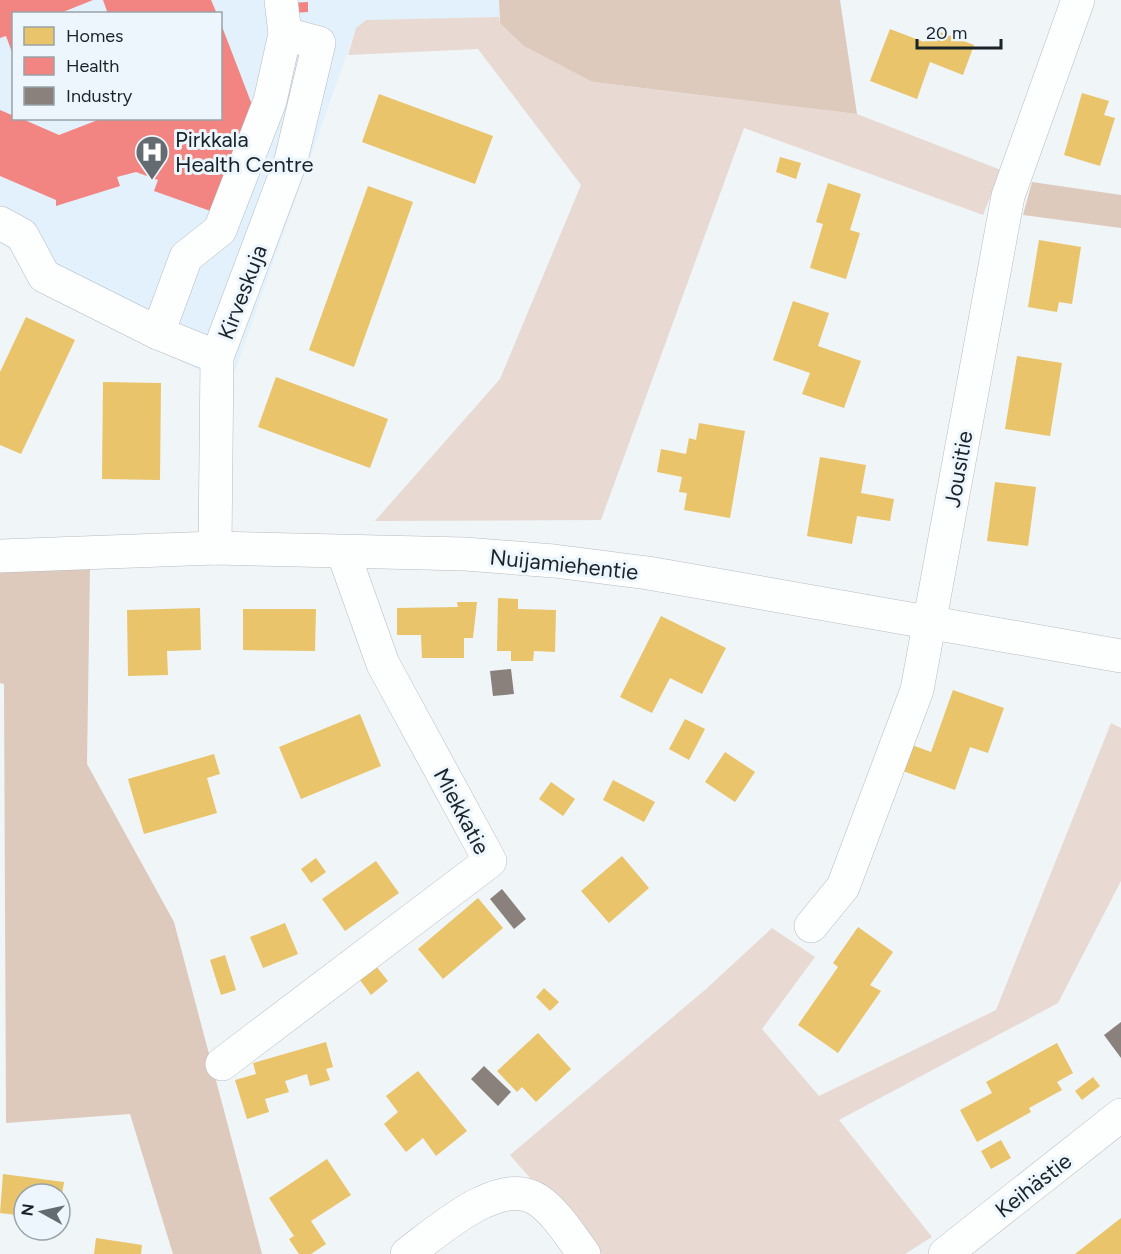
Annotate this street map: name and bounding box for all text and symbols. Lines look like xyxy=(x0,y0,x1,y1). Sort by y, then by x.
legend xyxy=(12,12,222,120)
scale bar xyxy=(917,12,1001,50)
text: 20 m xyxy=(926,22,967,44)
text: Homes xyxy=(66,25,124,47)
text: Health xyxy=(66,55,119,77)
text: Industry xyxy=(66,85,133,107)
place label: Pirkkala Health Centre xyxy=(175,126,314,178)
hospital icon: Pirkkala Health Centre xyxy=(134,134,170,181)
street label: Kirveskuja xyxy=(212,241,273,343)
street label: Jousitie xyxy=(938,429,978,509)
street label: Nuijamiehentie xyxy=(488,543,640,586)
street label: Miekkatie xyxy=(428,764,495,859)
street label: Keihästie xyxy=(990,1147,1077,1224)
north arrow xyxy=(12,1182,72,1242)
text: N xyxy=(17,1203,38,1217)

